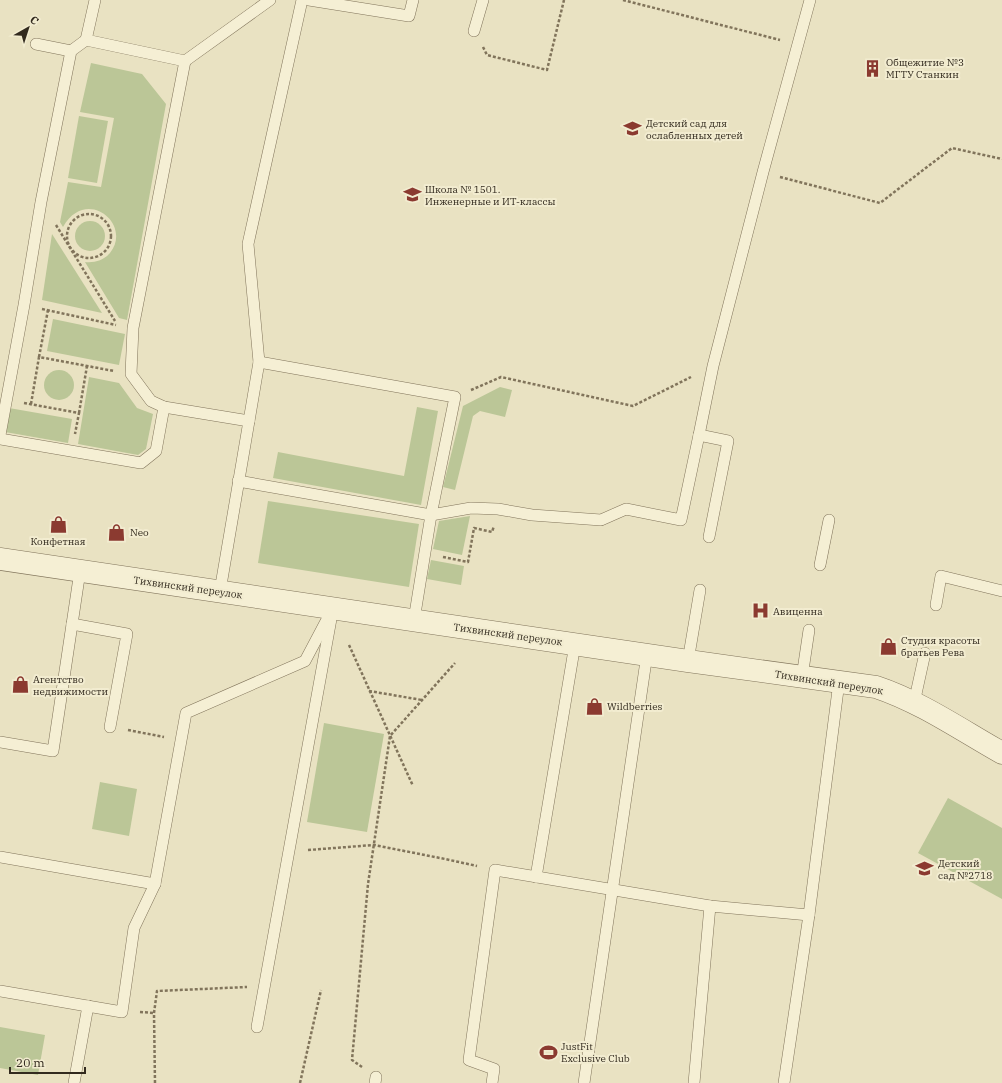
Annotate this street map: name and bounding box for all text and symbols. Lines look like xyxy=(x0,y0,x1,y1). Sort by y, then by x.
north arrow xyxy=(8,8,48,48)
text: С xyxy=(27,12,42,28)
place label: Общежитие №3 МГТУ Станкин xyxy=(886,56,964,81)
building icon: Общежитие №3 МГТУ Станкин xyxy=(863,58,883,78)
place label: Детский сад для ослабленных детей xyxy=(646,117,743,142)
school or university icon: Детский сад для ослабленных детей xyxy=(623,119,643,139)
place label: Школа № 1501. Инженерные и ИТ-классы xyxy=(425,183,556,208)
school or university icon: Школа № 1501. Инженерные и ИТ-классы xyxy=(402,185,422,205)
shop icon: Конфетная xyxy=(48,514,68,534)
shop icon: Neo xyxy=(107,522,127,542)
place label: Neo xyxy=(130,526,149,539)
place label: Конфетная xyxy=(30,535,86,548)
street label: Тихвинский переулок xyxy=(133,573,243,602)
hospital icon: Авиценна xyxy=(750,601,770,621)
place label: Авиценна xyxy=(773,605,823,618)
street label: Тихвинский переулок xyxy=(453,620,563,649)
place label: Студия красоты братьев Рева xyxy=(901,634,980,659)
shop icon: Студия красоты братьев Рева xyxy=(878,636,898,656)
street label: Тихвинский переулок xyxy=(774,667,884,698)
place label: Агентство недвижимости xyxy=(33,673,108,698)
shop icon: Агентство недвижимости xyxy=(10,675,30,695)
shop icon: Wildberries xyxy=(584,696,604,716)
place label: Wildberries xyxy=(607,700,663,713)
place label: Детский сад №2718 xyxy=(938,857,992,882)
school or university icon: Детский сад №2718 xyxy=(915,859,935,879)
place label: JustFit Exclusive Club xyxy=(561,1040,630,1065)
sports icon: JustFit Exclusive Club xyxy=(538,1042,558,1062)
scale bar xyxy=(10,1049,85,1075)
text: 20 m xyxy=(16,1055,45,1070)

